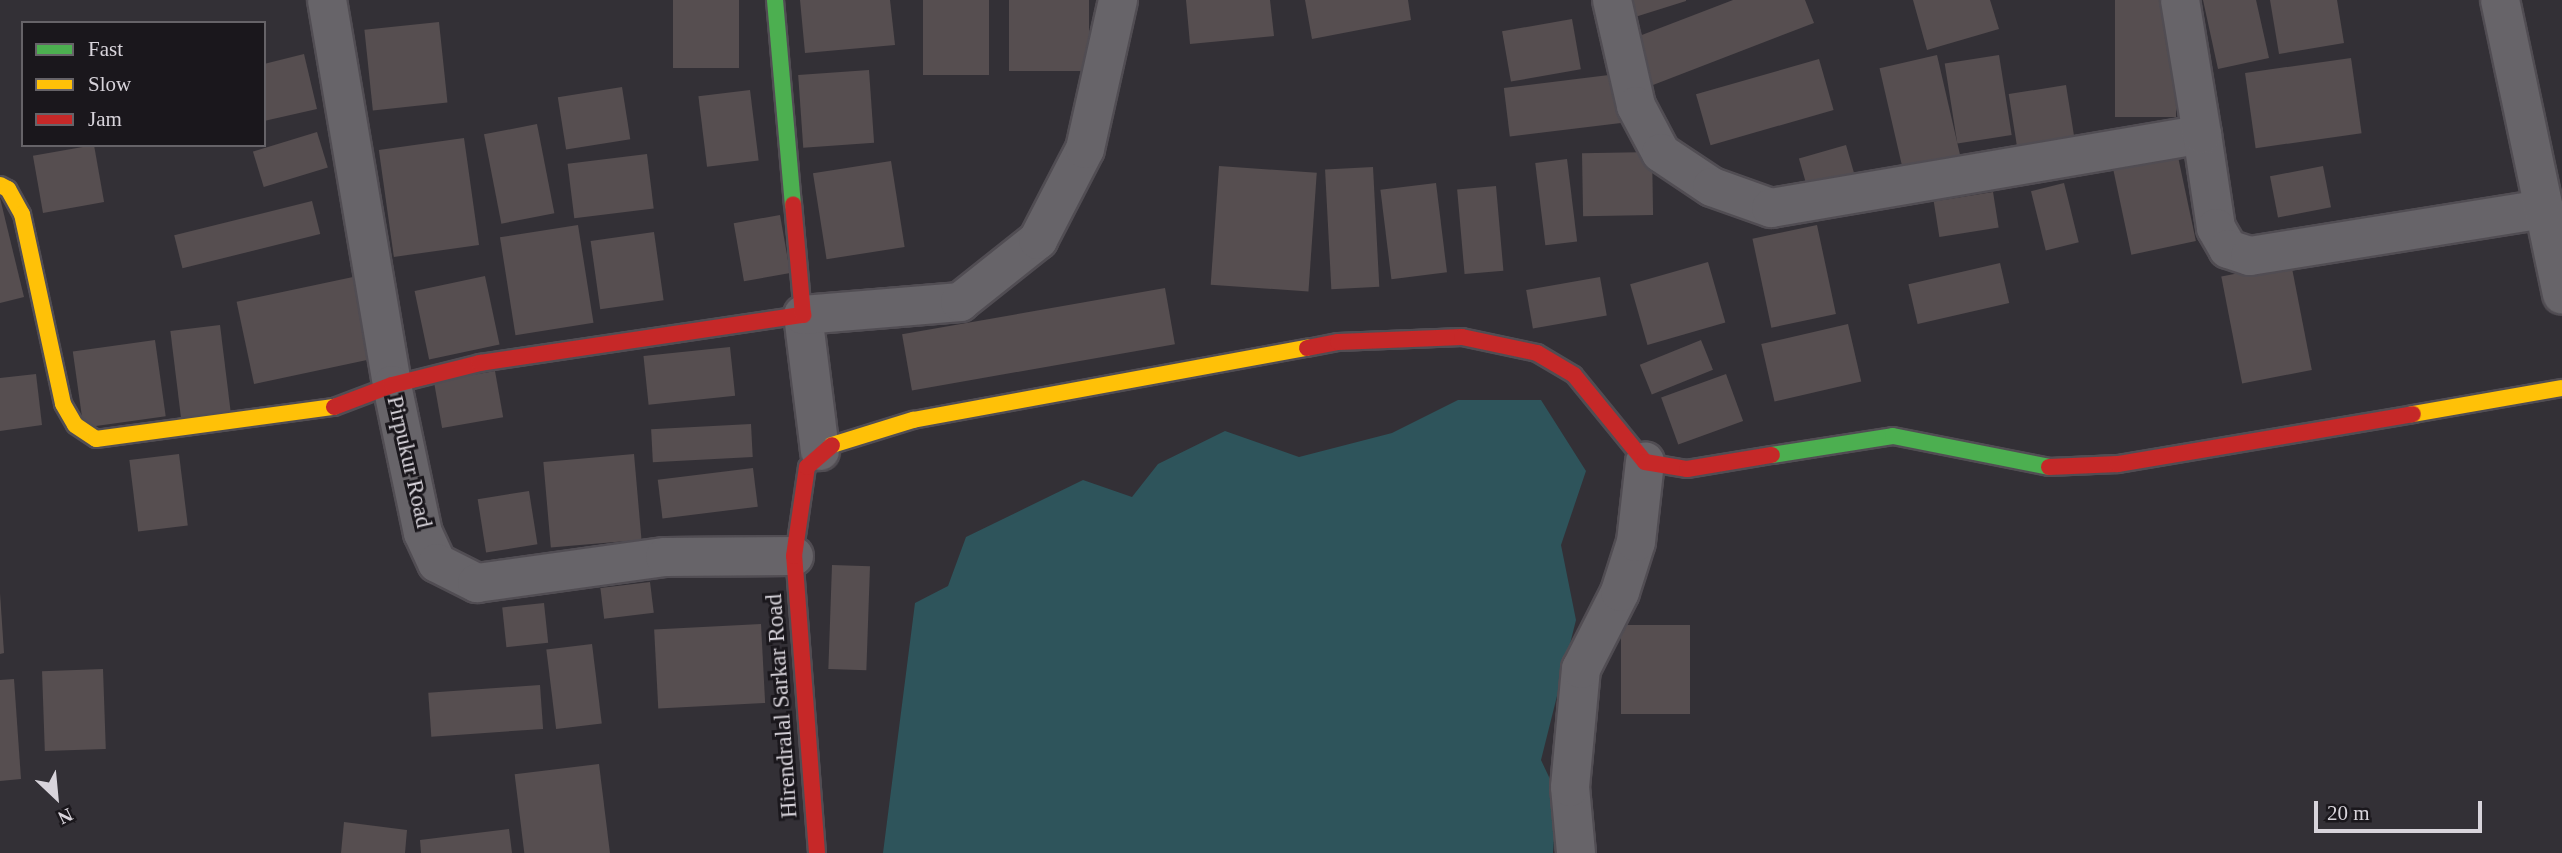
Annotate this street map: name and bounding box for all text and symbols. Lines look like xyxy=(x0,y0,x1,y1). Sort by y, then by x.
legend xyxy=(21,21,266,147)
text: Fast xyxy=(88,37,123,61)
text: Slow xyxy=(88,72,131,96)
text: Jam xyxy=(88,107,122,131)
street label: Pirpukur Road xyxy=(380,393,438,531)
street label: Hirendralal Sarkar Road xyxy=(760,593,804,819)
north arrow xyxy=(21,762,91,832)
scale bar xyxy=(2317,786,2485,830)
text: 20 m xyxy=(2327,801,2370,825)
text: N xyxy=(55,804,76,829)

